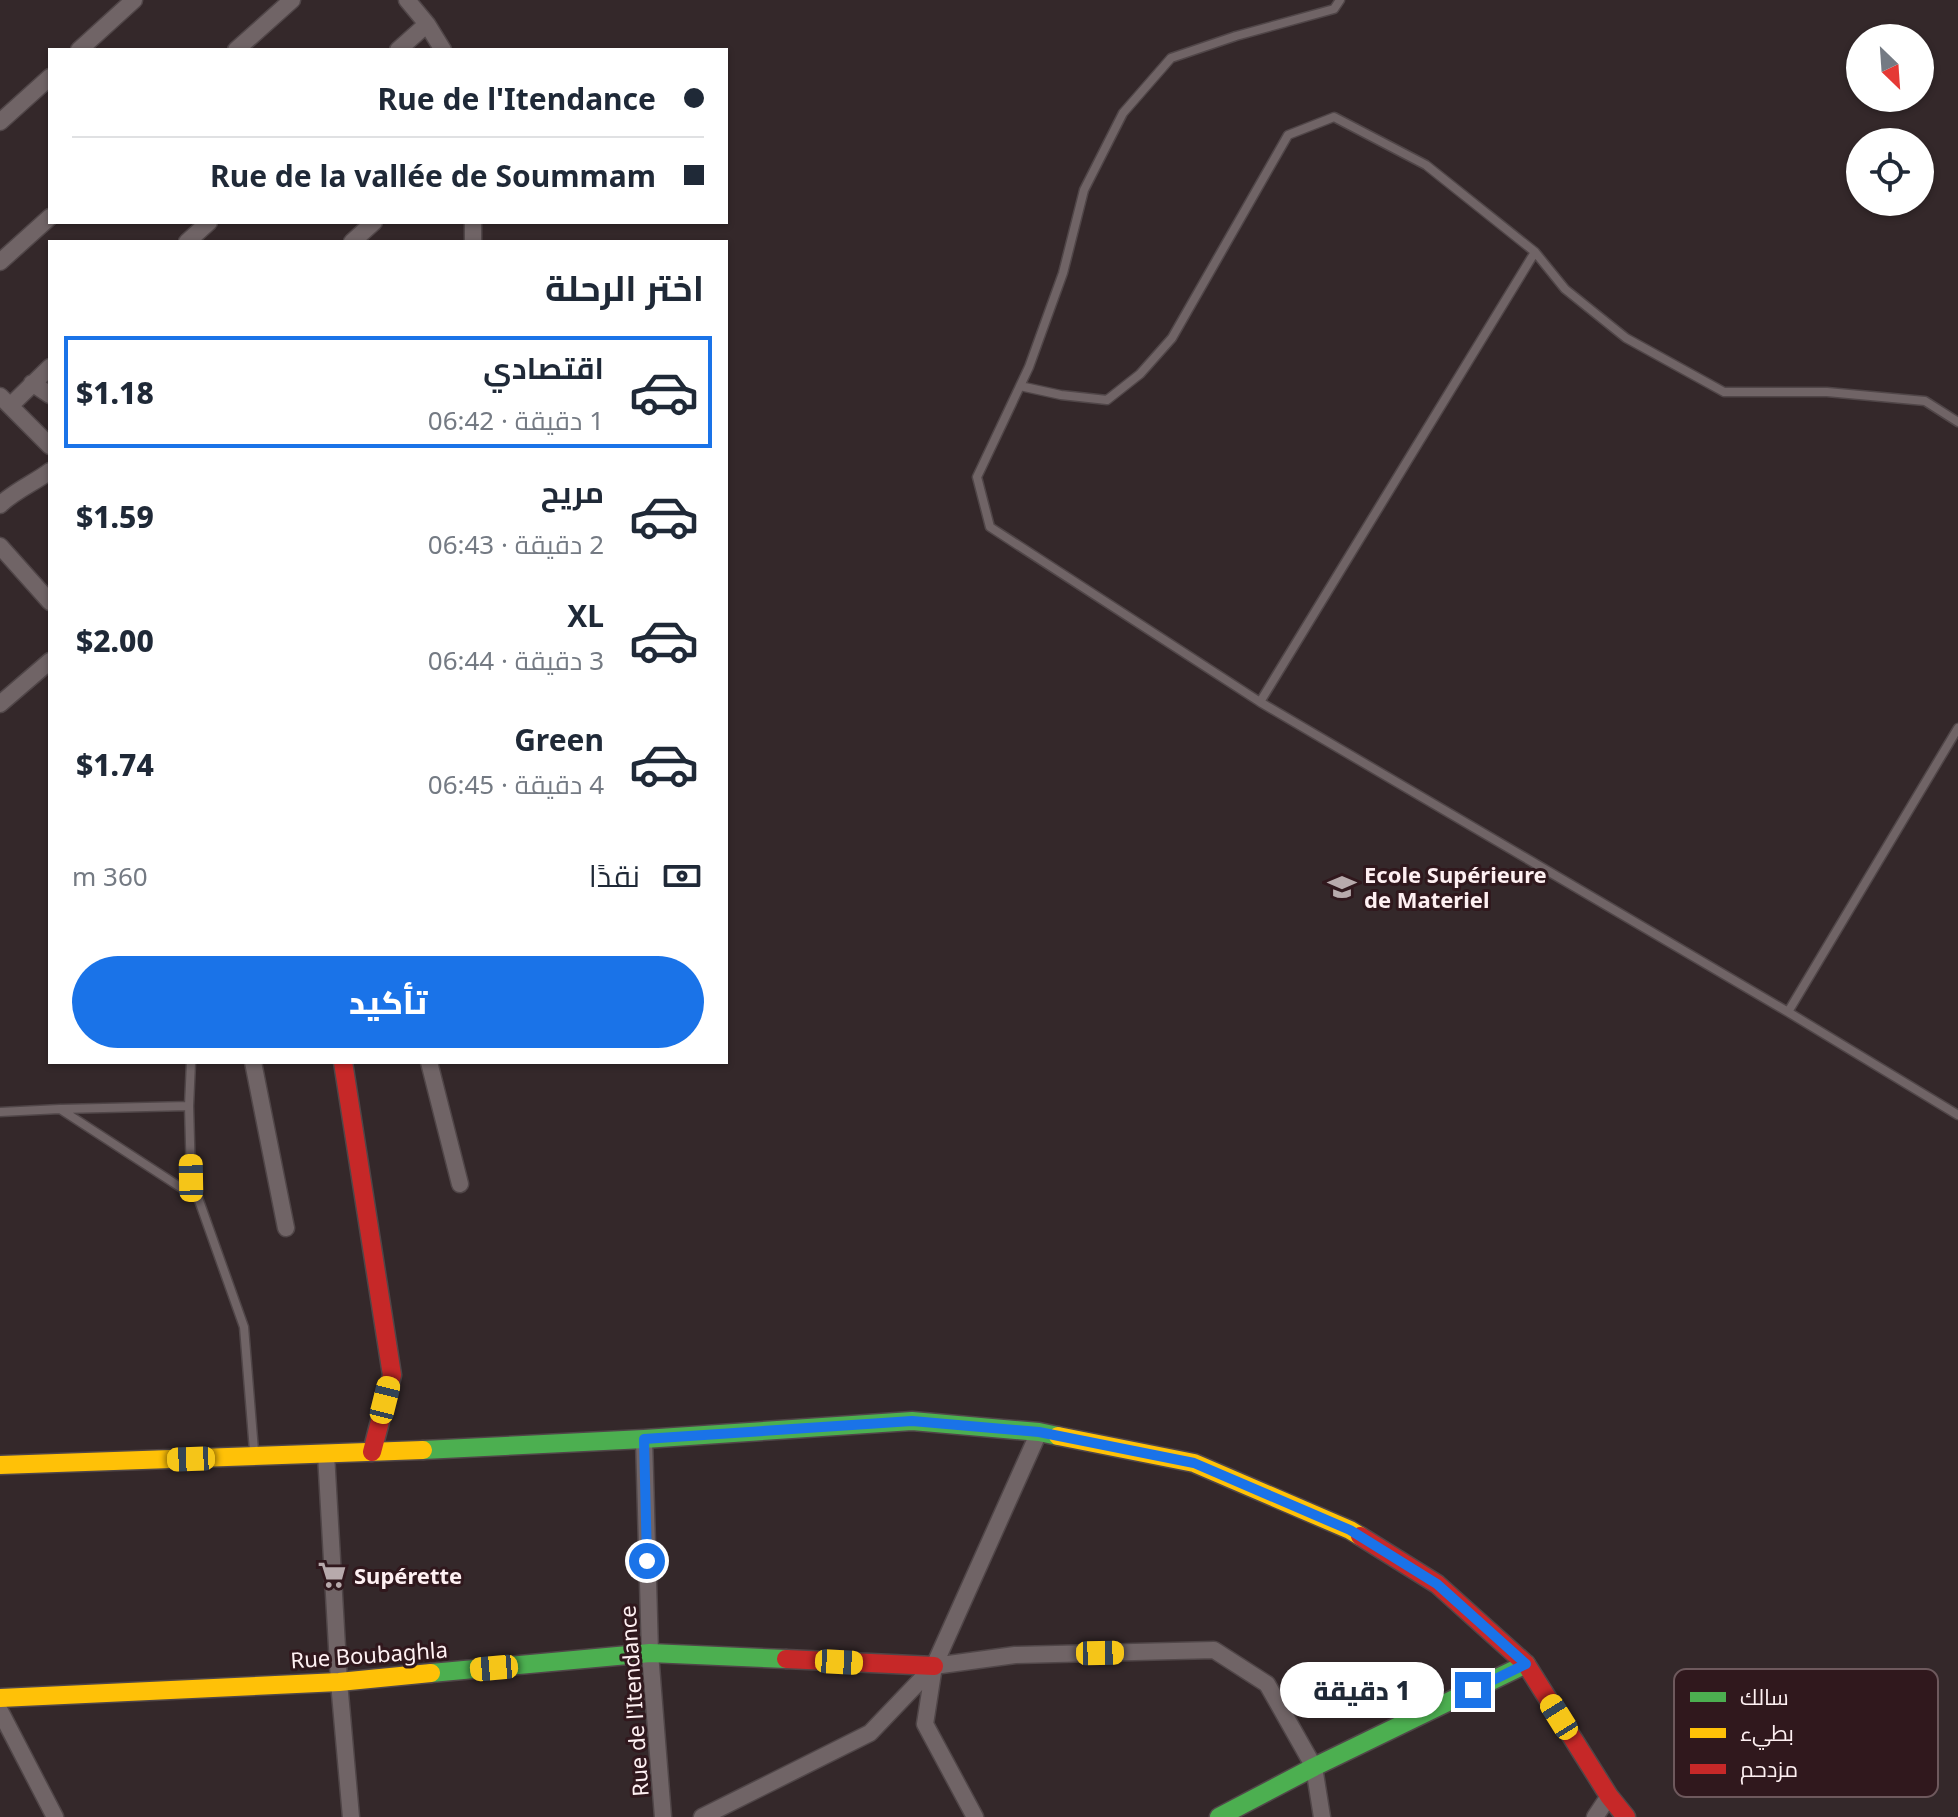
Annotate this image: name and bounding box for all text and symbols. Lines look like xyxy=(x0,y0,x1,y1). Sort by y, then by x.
north arrow xyxy=(1846,24,1934,112)
map controls xyxy=(1846,24,1934,216)
text: Rue de l'Itendance xyxy=(378,78,656,119)
button: locate xyxy=(1846,128,1934,216)
text: Rue de la vallée de Soummam xyxy=(210,155,656,196)
text: اختر الرحلة xyxy=(545,263,704,312)
text: اقتصادي xyxy=(483,347,604,388)
icon: car xyxy=(628,356,700,428)
text: $1.18 xyxy=(76,372,154,413)
text: 1 دقيقة · 06:42 xyxy=(428,402,604,438)
text: مريح xyxy=(541,471,604,512)
icon: car xyxy=(628,480,700,552)
text: $1.59 xyxy=(76,496,154,537)
text: 2 دقيقة · 06:43 xyxy=(428,526,604,562)
text: XL xyxy=(567,595,604,636)
icon: car xyxy=(628,604,700,676)
text: $2.00 xyxy=(76,620,154,661)
text: 3 دقيقة · 06:44 xyxy=(428,642,604,678)
text: Green xyxy=(514,719,604,760)
icon: car xyxy=(628,728,700,800)
text: $1.74 xyxy=(76,744,154,785)
text: 4 دقيقة · 06:45 xyxy=(428,766,604,802)
icon: cash xyxy=(660,854,704,898)
text: نقدًا xyxy=(589,855,640,896)
text: 360 m xyxy=(72,858,148,894)
place label: Ecole Supérieure de Materiel xyxy=(1364,859,1547,914)
school or university icon: Ecole Supérieure de Materiel xyxy=(1327,872,1357,902)
button: تأكيد xyxy=(72,956,704,1048)
car xyxy=(179,1154,203,1202)
car xyxy=(368,1374,402,1426)
car xyxy=(167,1446,215,1472)
route start xyxy=(629,1543,665,1579)
supermarket icon: Supérette xyxy=(317,1560,347,1590)
place label: Supérette xyxy=(354,1560,462,1590)
street label: Rue de l'Itendance xyxy=(611,1604,655,1798)
street label: Rue Boubaghla xyxy=(289,1634,449,1674)
car xyxy=(1076,1641,1124,1665)
car xyxy=(814,1649,864,1675)
car xyxy=(469,1654,519,1682)
callout: 1 دقيقة xyxy=(1281,1662,1445,1718)
legend xyxy=(1674,1669,1938,1797)
text: 1 دقيقة xyxy=(1313,1672,1411,1708)
route end xyxy=(1455,1672,1491,1708)
text: سالك xyxy=(1740,1681,1789,1711)
car xyxy=(1536,1690,1582,1744)
text: بطيء xyxy=(1740,1717,1794,1750)
text: مزدحم xyxy=(1740,1753,1798,1785)

